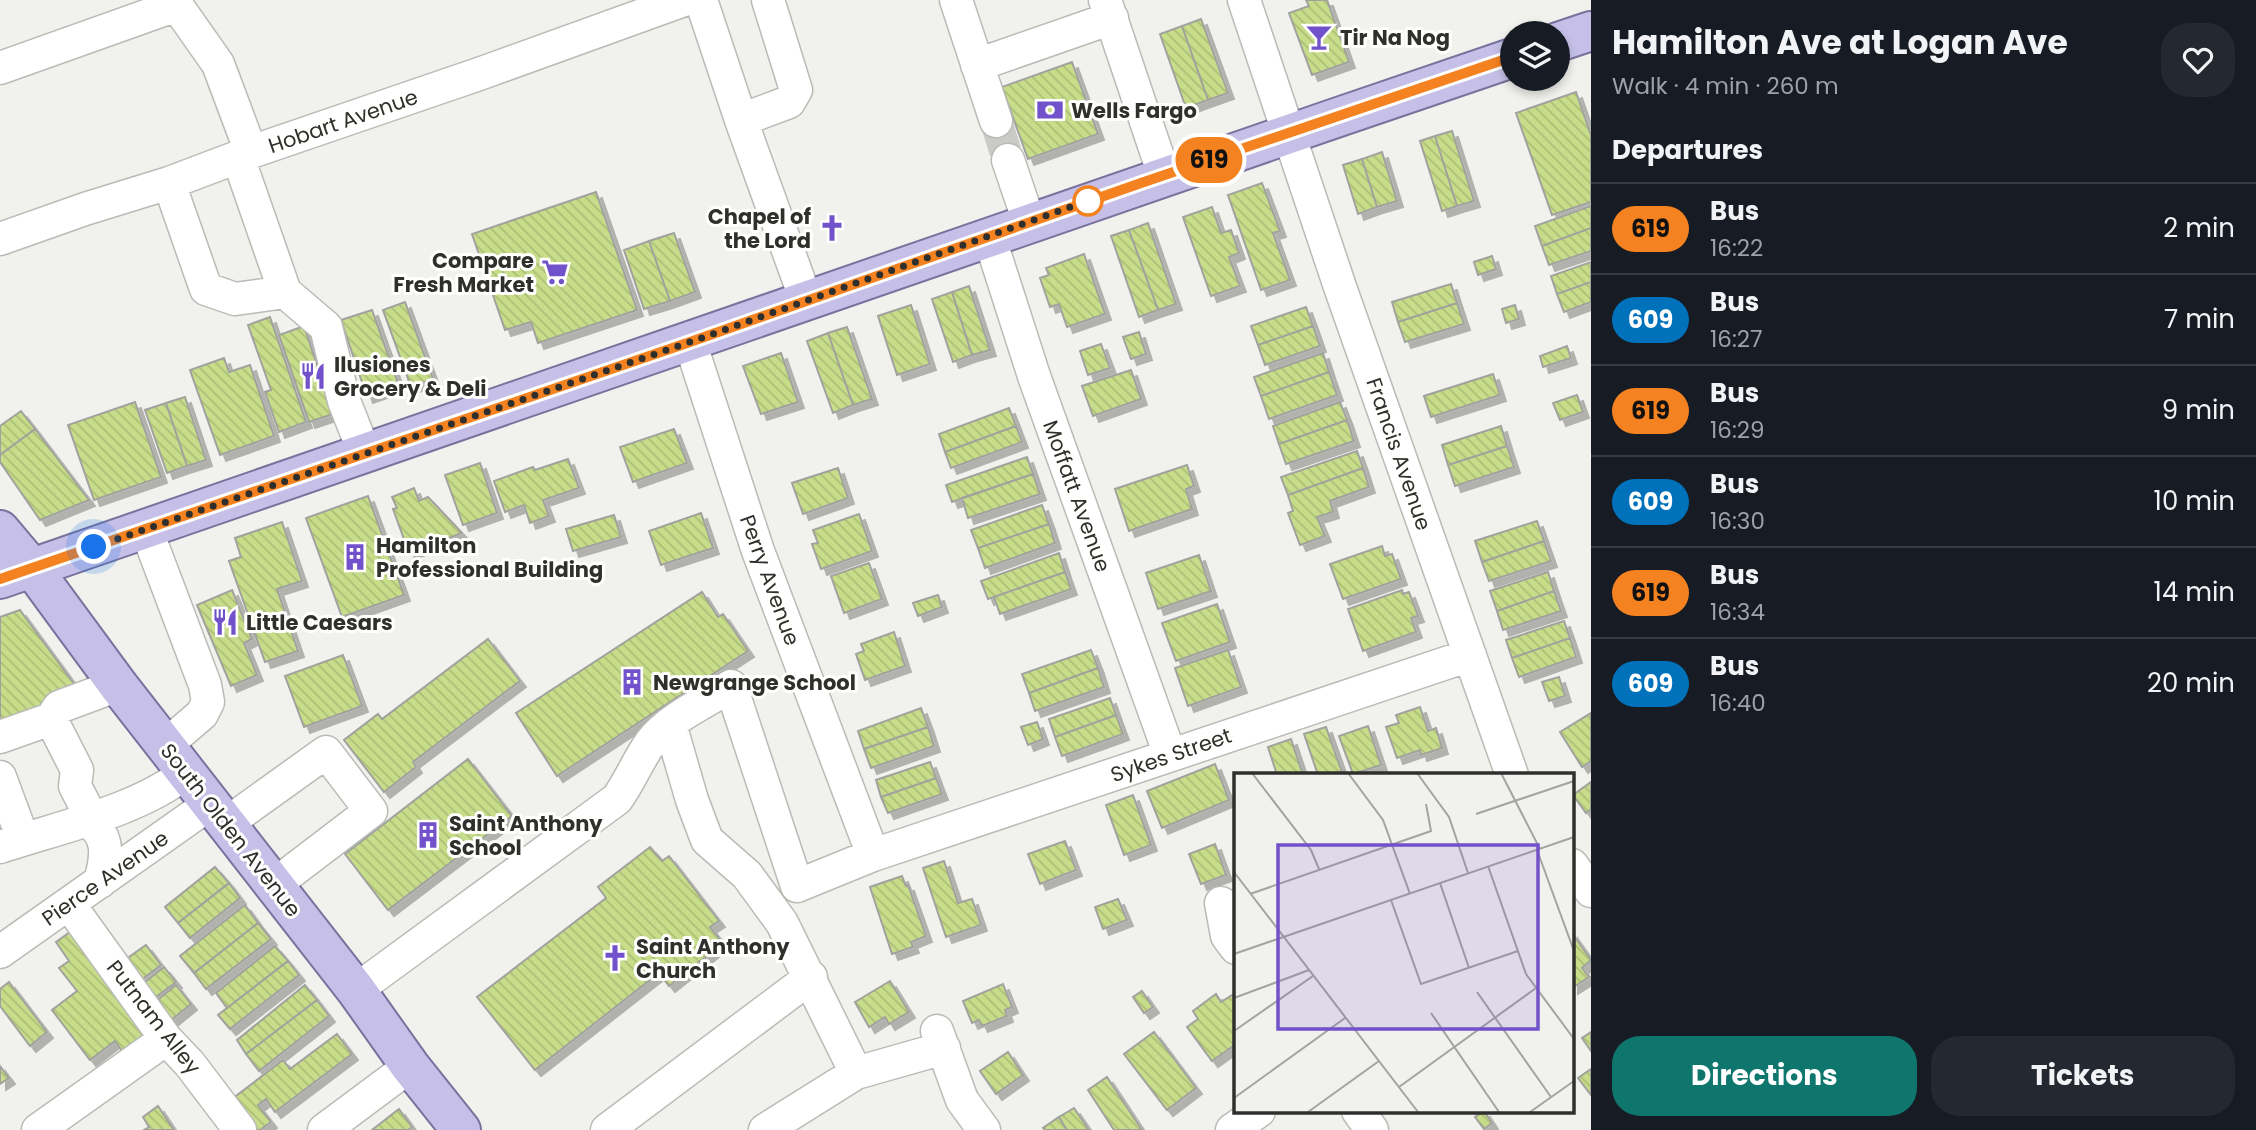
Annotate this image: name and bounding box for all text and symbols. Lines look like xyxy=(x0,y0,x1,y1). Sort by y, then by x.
text: Hamilton Ave at Logan Ave xyxy=(1612,19,2068,66)
map controls xyxy=(1500,21,1570,91)
button: layers xyxy=(1500,21,1570,91)
bar icon: Tir Na Nog xyxy=(1304,22,1334,52)
place label: Tir Na Nog xyxy=(1340,23,1450,52)
button: heart xyxy=(2161,23,2235,97)
text: Walk · 4 min · 260 m xyxy=(1612,70,1839,102)
street label: Hobart Avenue xyxy=(264,82,422,160)
bank icon: Wells Fargo xyxy=(1035,95,1065,125)
place label: Wells Fargo xyxy=(1071,96,1197,125)
text: Departures xyxy=(1612,132,1763,168)
line badge: 619 xyxy=(1169,137,1249,183)
text: 619 xyxy=(1189,143,1229,176)
unlabelled marker xyxy=(1073,186,1103,216)
text: Bus xyxy=(1710,193,1759,229)
place label: Chapel of the Lord xyxy=(708,202,811,255)
text: 2 min xyxy=(2163,210,2235,246)
text: 619 xyxy=(1631,212,1670,245)
church icon: Chapel of the Lord xyxy=(817,213,847,243)
text: 16:22 xyxy=(1710,232,1763,264)
place label: Compare Fresh Market xyxy=(393,246,534,299)
supermarket icon: Compare Fresh Market xyxy=(540,257,570,287)
text: Bus xyxy=(1710,284,1759,320)
text: 7 min xyxy=(2164,301,2235,337)
text: 609 xyxy=(1628,303,1673,336)
text: 16:27 xyxy=(1710,323,1763,355)
place label: Ilusiones Grocery & Deli xyxy=(334,350,487,403)
restaurant icon: Ilusiones Grocery & Deli xyxy=(298,361,328,391)
street label: Francis Avenue xyxy=(1359,374,1439,534)
text: Bus xyxy=(1710,375,1759,411)
text: 9 min xyxy=(2162,392,2235,428)
text: 619 xyxy=(1631,394,1670,427)
text: 16:29 xyxy=(1710,414,1765,446)
street label: Moffatt Avenue xyxy=(1036,416,1118,576)
text: Bus xyxy=(1710,466,1759,502)
text: 10 min xyxy=(2154,483,2235,519)
text: 609 xyxy=(1628,485,1673,518)
text: 16:30 xyxy=(1710,505,1765,537)
street label: Perry Avenue xyxy=(733,511,807,649)
your location xyxy=(76,529,111,564)
place label: Hamilton Professional Building xyxy=(376,531,603,584)
building icon: Hamilton Professional Building xyxy=(340,542,370,572)
text: Bus xyxy=(1710,557,1759,593)
text: 14 min xyxy=(2154,574,2235,610)
text: 619 xyxy=(1631,576,1670,609)
text: 16:34 xyxy=(1710,596,1765,628)
restaurant icon: Little Caesars xyxy=(210,607,240,637)
place label: Little Caesars xyxy=(246,608,393,637)
text: Bus xyxy=(1710,648,1759,684)
text: 20 min xyxy=(2147,665,2235,701)
building icon: Newgrange School xyxy=(617,667,647,697)
text: 609 xyxy=(1628,667,1673,700)
place label: Newgrange School xyxy=(653,668,856,697)
text: 16:40 xyxy=(1710,687,1766,719)
street label: Sykes Street xyxy=(1107,721,1235,789)
street label: South Olden Avenue xyxy=(154,737,308,923)
inset map xyxy=(1234,773,1574,1112)
place label: Saint Anthony School xyxy=(449,809,603,862)
building icon: Saint Anthony School xyxy=(413,820,443,850)
street label: Pierce Avenue xyxy=(36,824,174,932)
place label: Saint Anthony Church xyxy=(636,932,790,985)
church icon: Saint Anthony Church xyxy=(600,943,630,973)
street label: Putnam Alley xyxy=(100,954,208,1080)
button: Directions xyxy=(1612,1036,1917,1116)
button: Tickets xyxy=(1931,1036,2235,1116)

